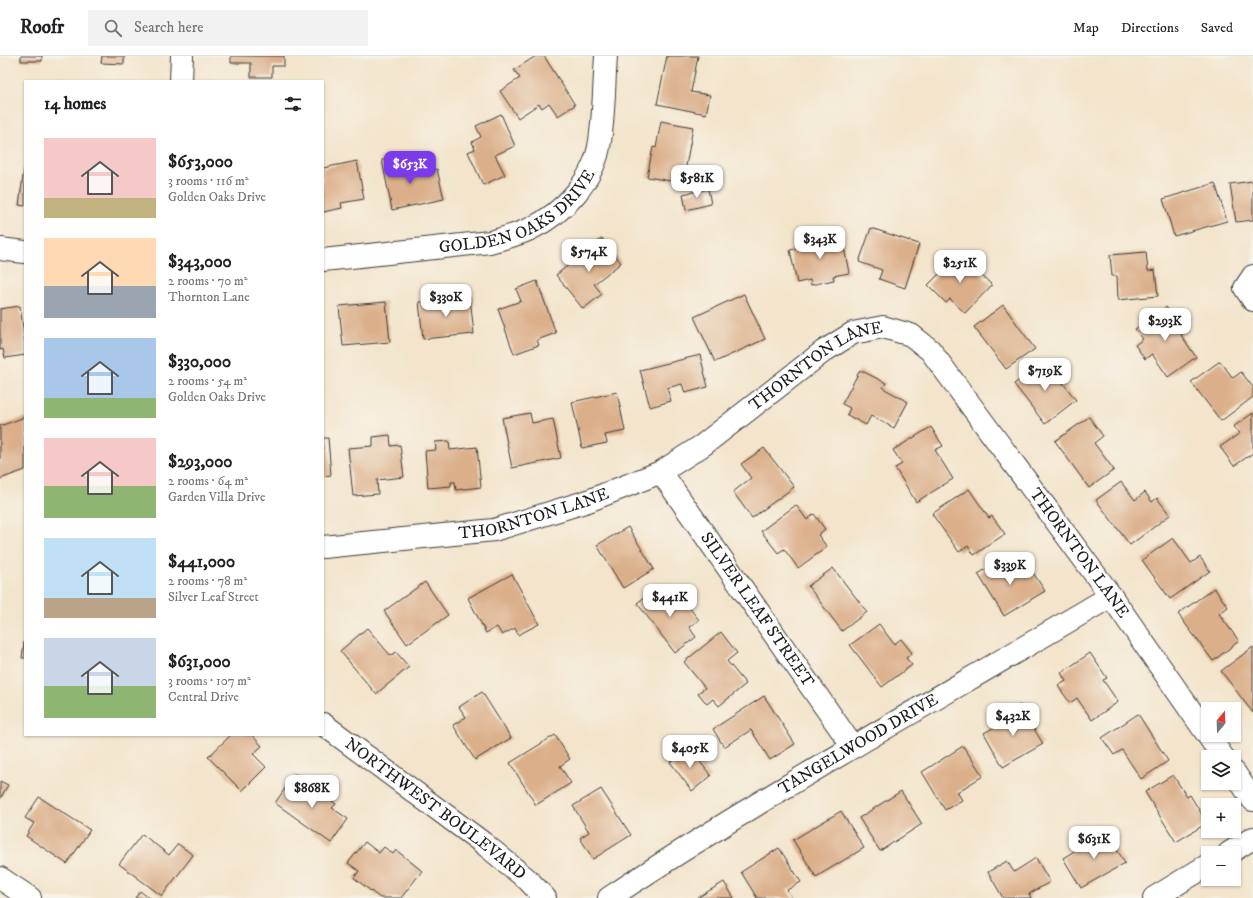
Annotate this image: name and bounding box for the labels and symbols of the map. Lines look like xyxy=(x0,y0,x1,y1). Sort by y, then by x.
pin: $653K xyxy=(382,151,438,185)
street label: GOLDEN OAKS DRIVE xyxy=(438,165,600,258)
pin: $581K xyxy=(669,165,725,199)
pin: $343K xyxy=(792,226,848,260)
pin: $574K xyxy=(561,239,617,273)
pin: $251K xyxy=(932,250,988,284)
pin: $330K xyxy=(418,284,474,318)
pin: $293K xyxy=(1137,308,1193,342)
street label: THORNTON LANE xyxy=(745,316,884,416)
pin: $719K xyxy=(1017,358,1073,392)
street label: THORNTON LANE xyxy=(457,483,612,544)
street label: THORNTON LANE xyxy=(1024,484,1134,622)
street label: SILVER LEAF STREET xyxy=(695,528,819,692)
pin: $339K xyxy=(982,552,1038,586)
pin: $441K xyxy=(642,584,698,618)
street label: TANGELWOOD DRIVE xyxy=(774,689,942,800)
north arrow xyxy=(1201,702,1241,742)
pin: $432K xyxy=(985,703,1041,737)
street label: NORTHWEST BOULEVARD xyxy=(340,733,531,885)
pin: $405K xyxy=(662,735,718,769)
pin: $868K xyxy=(284,775,340,809)
pin: $631K xyxy=(1066,826,1122,860)

